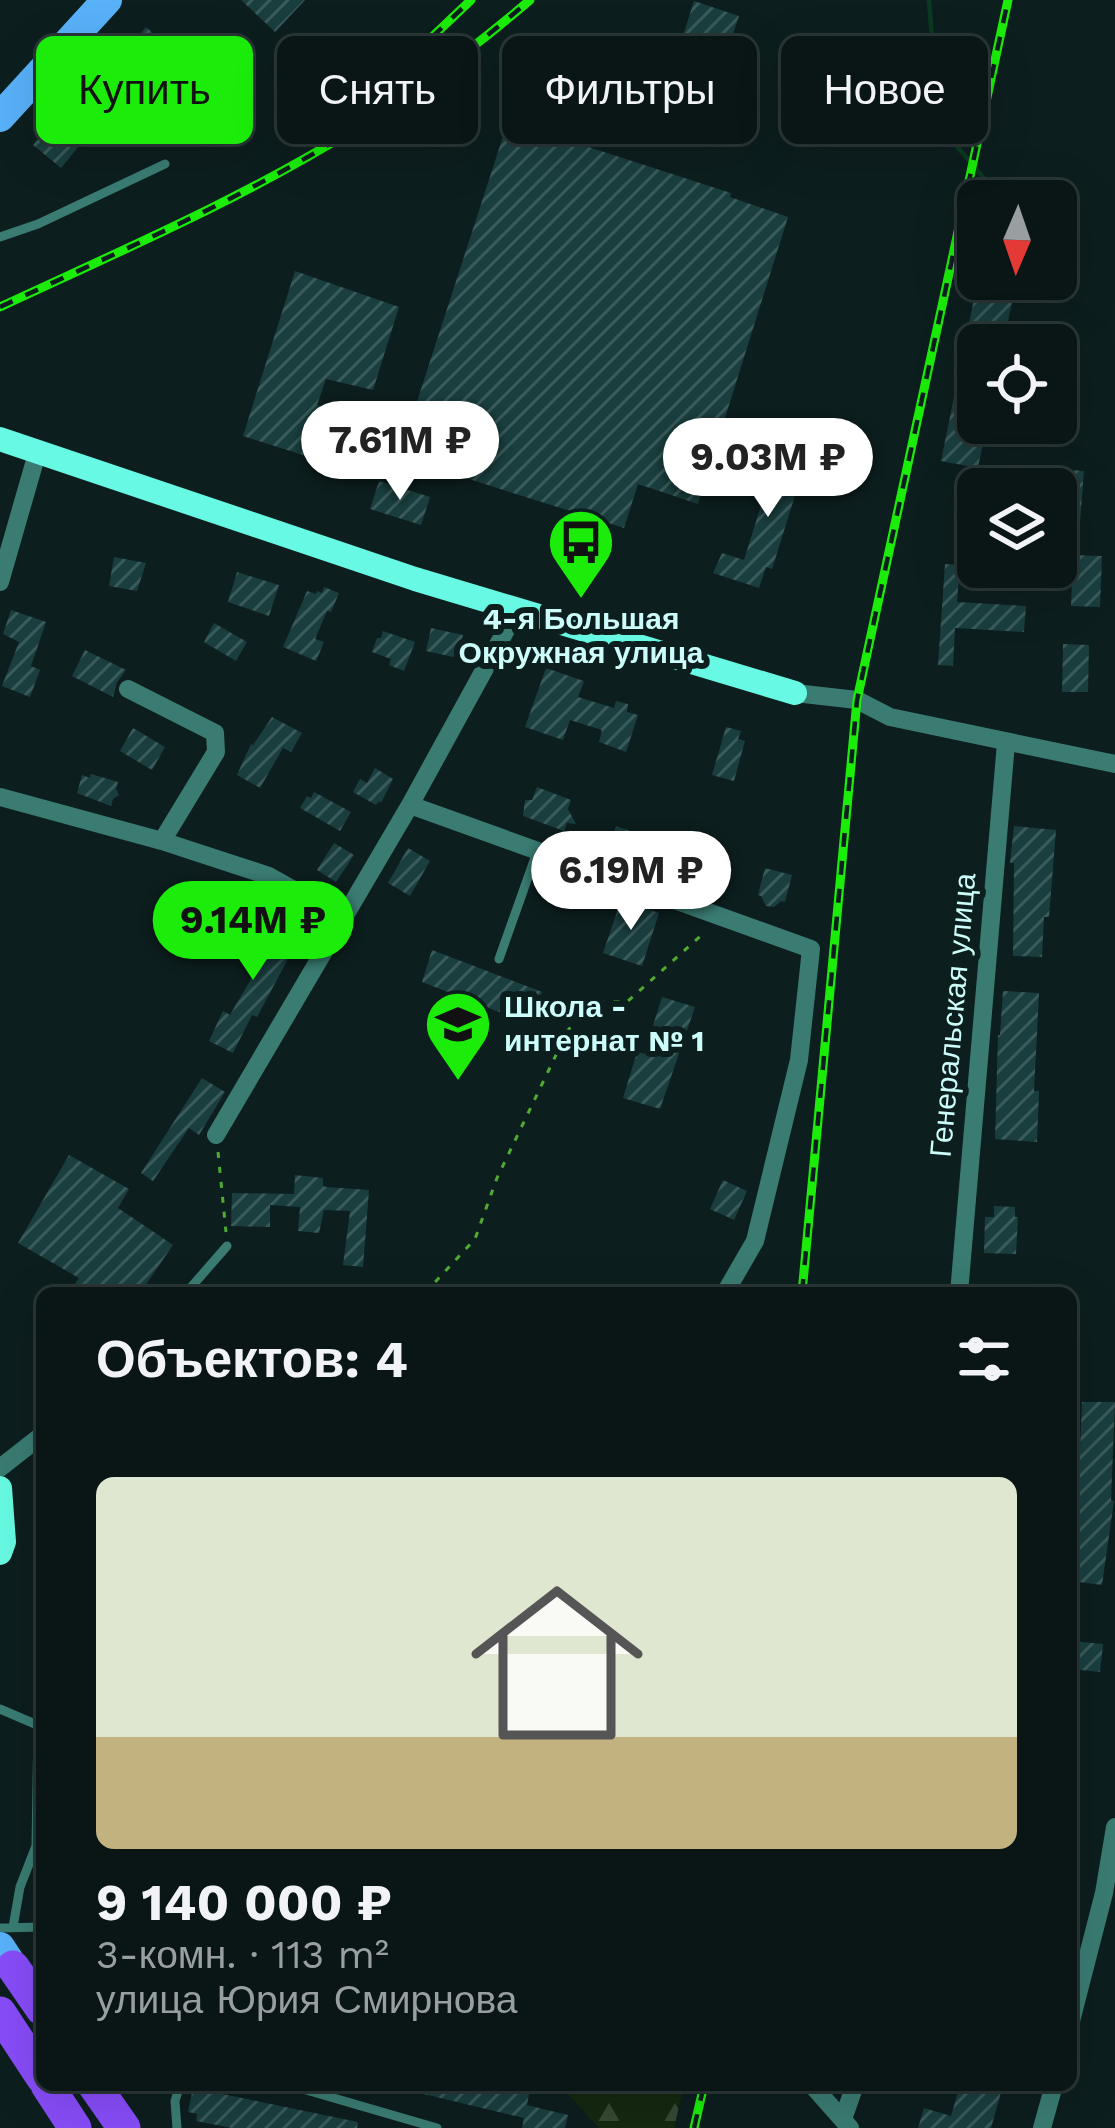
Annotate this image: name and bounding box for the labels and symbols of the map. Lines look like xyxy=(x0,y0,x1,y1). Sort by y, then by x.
north arrow xyxy=(957,180,1077,300)
pin: 7.61M ₽ xyxy=(289,401,511,503)
pin: 9.03M ₽ xyxy=(657,418,879,520)
bus stop icon: 4-я Большая Окружная улица xyxy=(546,507,616,601)
place label: 4-я Большая Окружная улица xyxy=(459,601,704,670)
pin: 6.19M ₽ xyxy=(520,831,742,933)
street label: Генеральская улица xyxy=(923,871,982,1158)
pin: 9.14M ₽ xyxy=(142,881,364,983)
school or university icon: Школа - интернат № 1 xyxy=(423,989,493,1083)
place label: Школа - интернат № 1 xyxy=(504,989,705,1058)

